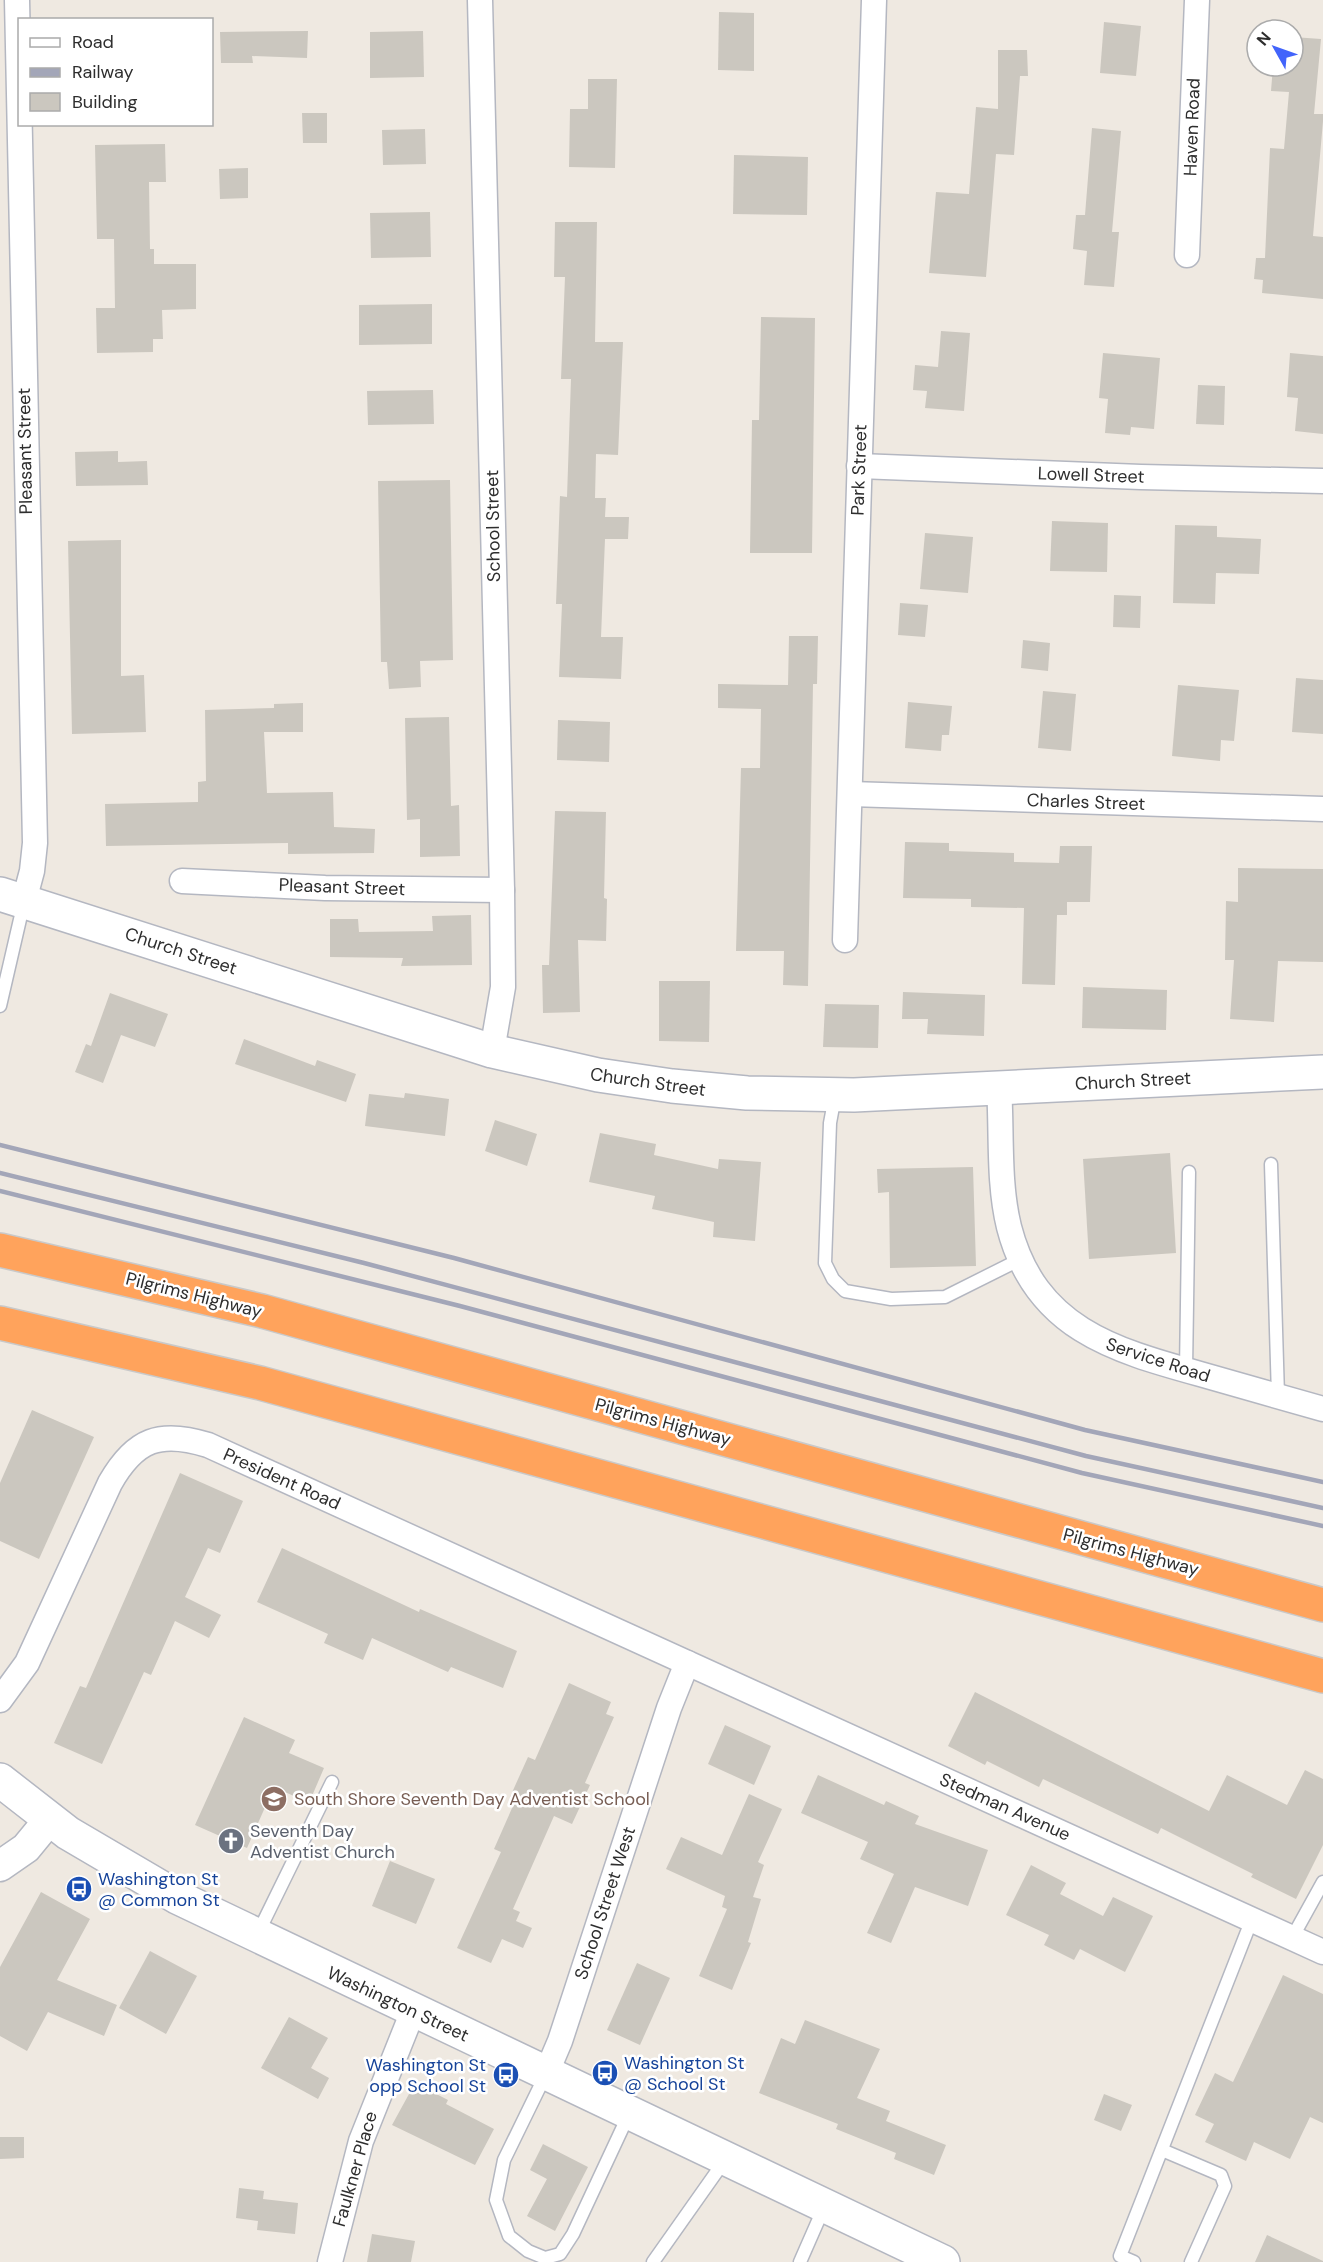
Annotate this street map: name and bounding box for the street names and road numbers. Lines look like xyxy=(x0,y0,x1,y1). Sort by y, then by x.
street label: Haven Road xyxy=(1178,78,1206,176)
street label: Pleasant Street xyxy=(12,388,38,514)
street label: Park Street xyxy=(845,424,873,516)
street label: Lowell Street xyxy=(1037,461,1145,489)
street label: School Street xyxy=(480,470,506,582)
street label: Charles Street xyxy=(1026,788,1146,816)
street label: Pleasant Street xyxy=(278,873,406,901)
street label: Church Street xyxy=(122,922,240,980)
street label: Church Street xyxy=(589,1062,707,1102)
street label: Church Street xyxy=(1074,1066,1192,1096)
street label: Pilgrims Highway xyxy=(123,1266,265,1324)
street label: Service Road xyxy=(1103,1332,1213,1388)
street label: Pilgrims Highway xyxy=(592,1392,734,1452)
street label: President Road xyxy=(220,1442,344,1516)
street label: Pilgrims Highway xyxy=(1060,1522,1202,1582)
street label: Stedman Avenue xyxy=(936,1767,1074,1847)
street label: School Street West xyxy=(569,1823,641,1983)
street label: Washington Street xyxy=(323,1961,473,2047)
street label: Faulkner Place xyxy=(327,2109,383,2229)

